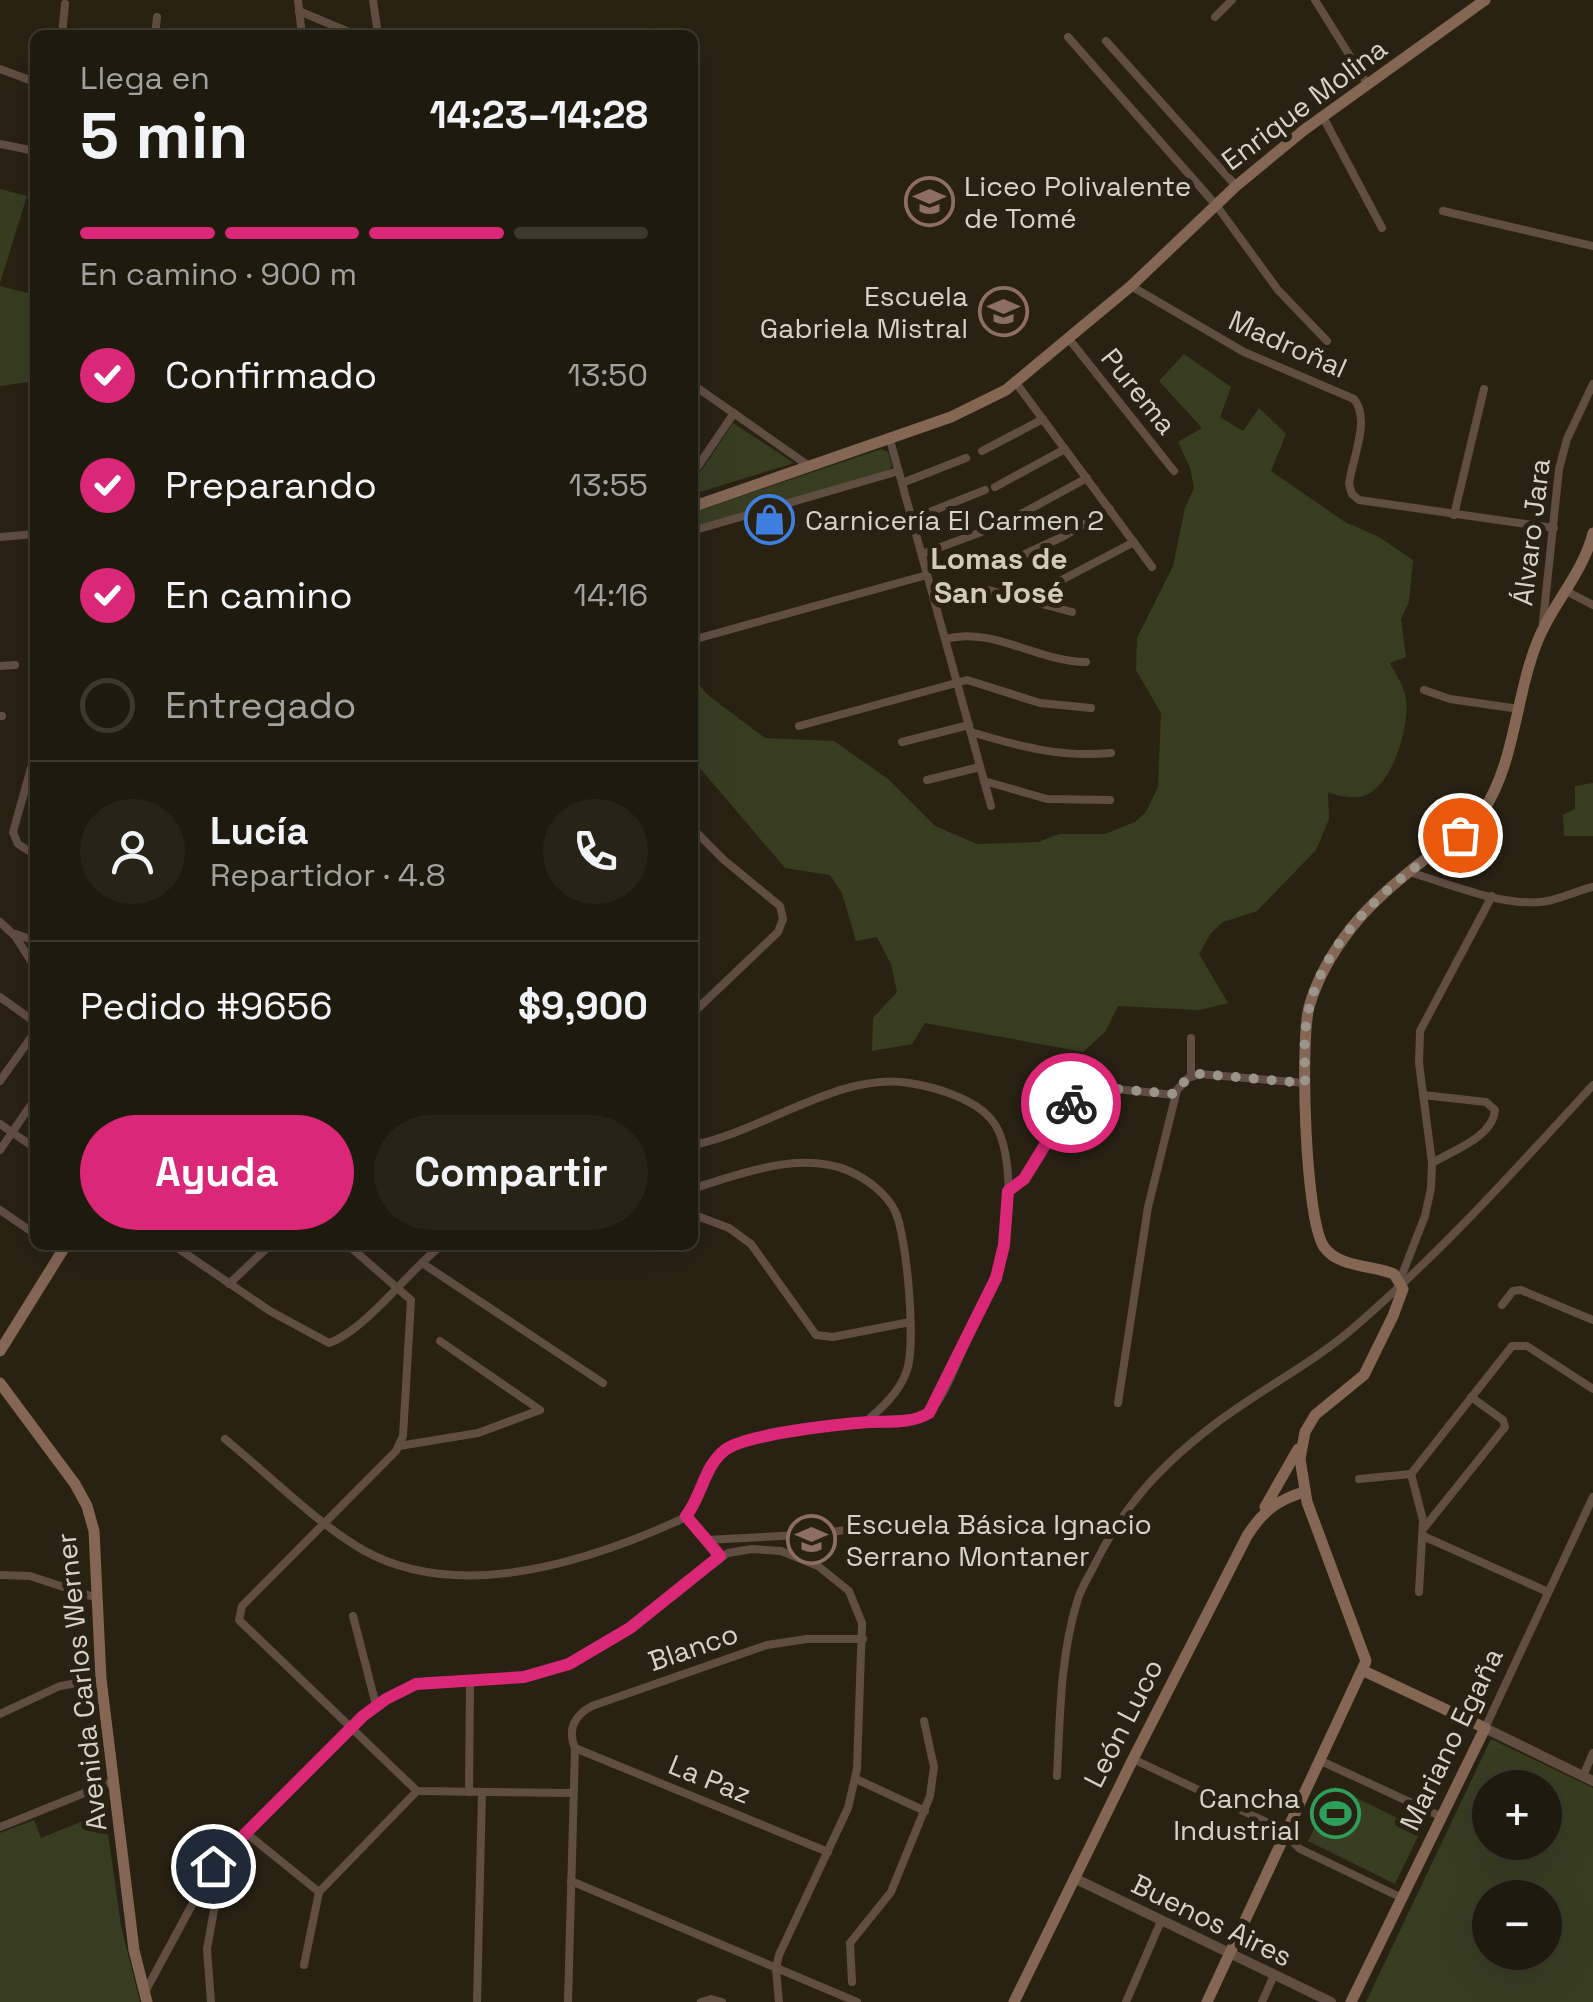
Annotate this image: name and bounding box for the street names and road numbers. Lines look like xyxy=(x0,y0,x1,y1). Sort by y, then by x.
street label: Enrique Molina xyxy=(1214,30,1394,178)
street label: Madroñal xyxy=(1223,302,1353,386)
street label: Purema xyxy=(1093,341,1185,441)
street label: Álvaro Jara xyxy=(1504,456,1558,608)
street label: Avenida Carlos Werner xyxy=(47,1531,115,1833)
street label: Blanco xyxy=(643,1615,743,1679)
street label: Mariano Egaña xyxy=(1391,1642,1511,1836)
street label: León Luco xyxy=(1075,1653,1171,1793)
street label: La Paz xyxy=(663,1746,757,1812)
street label: Buenos Aires xyxy=(1126,1866,1298,1974)

